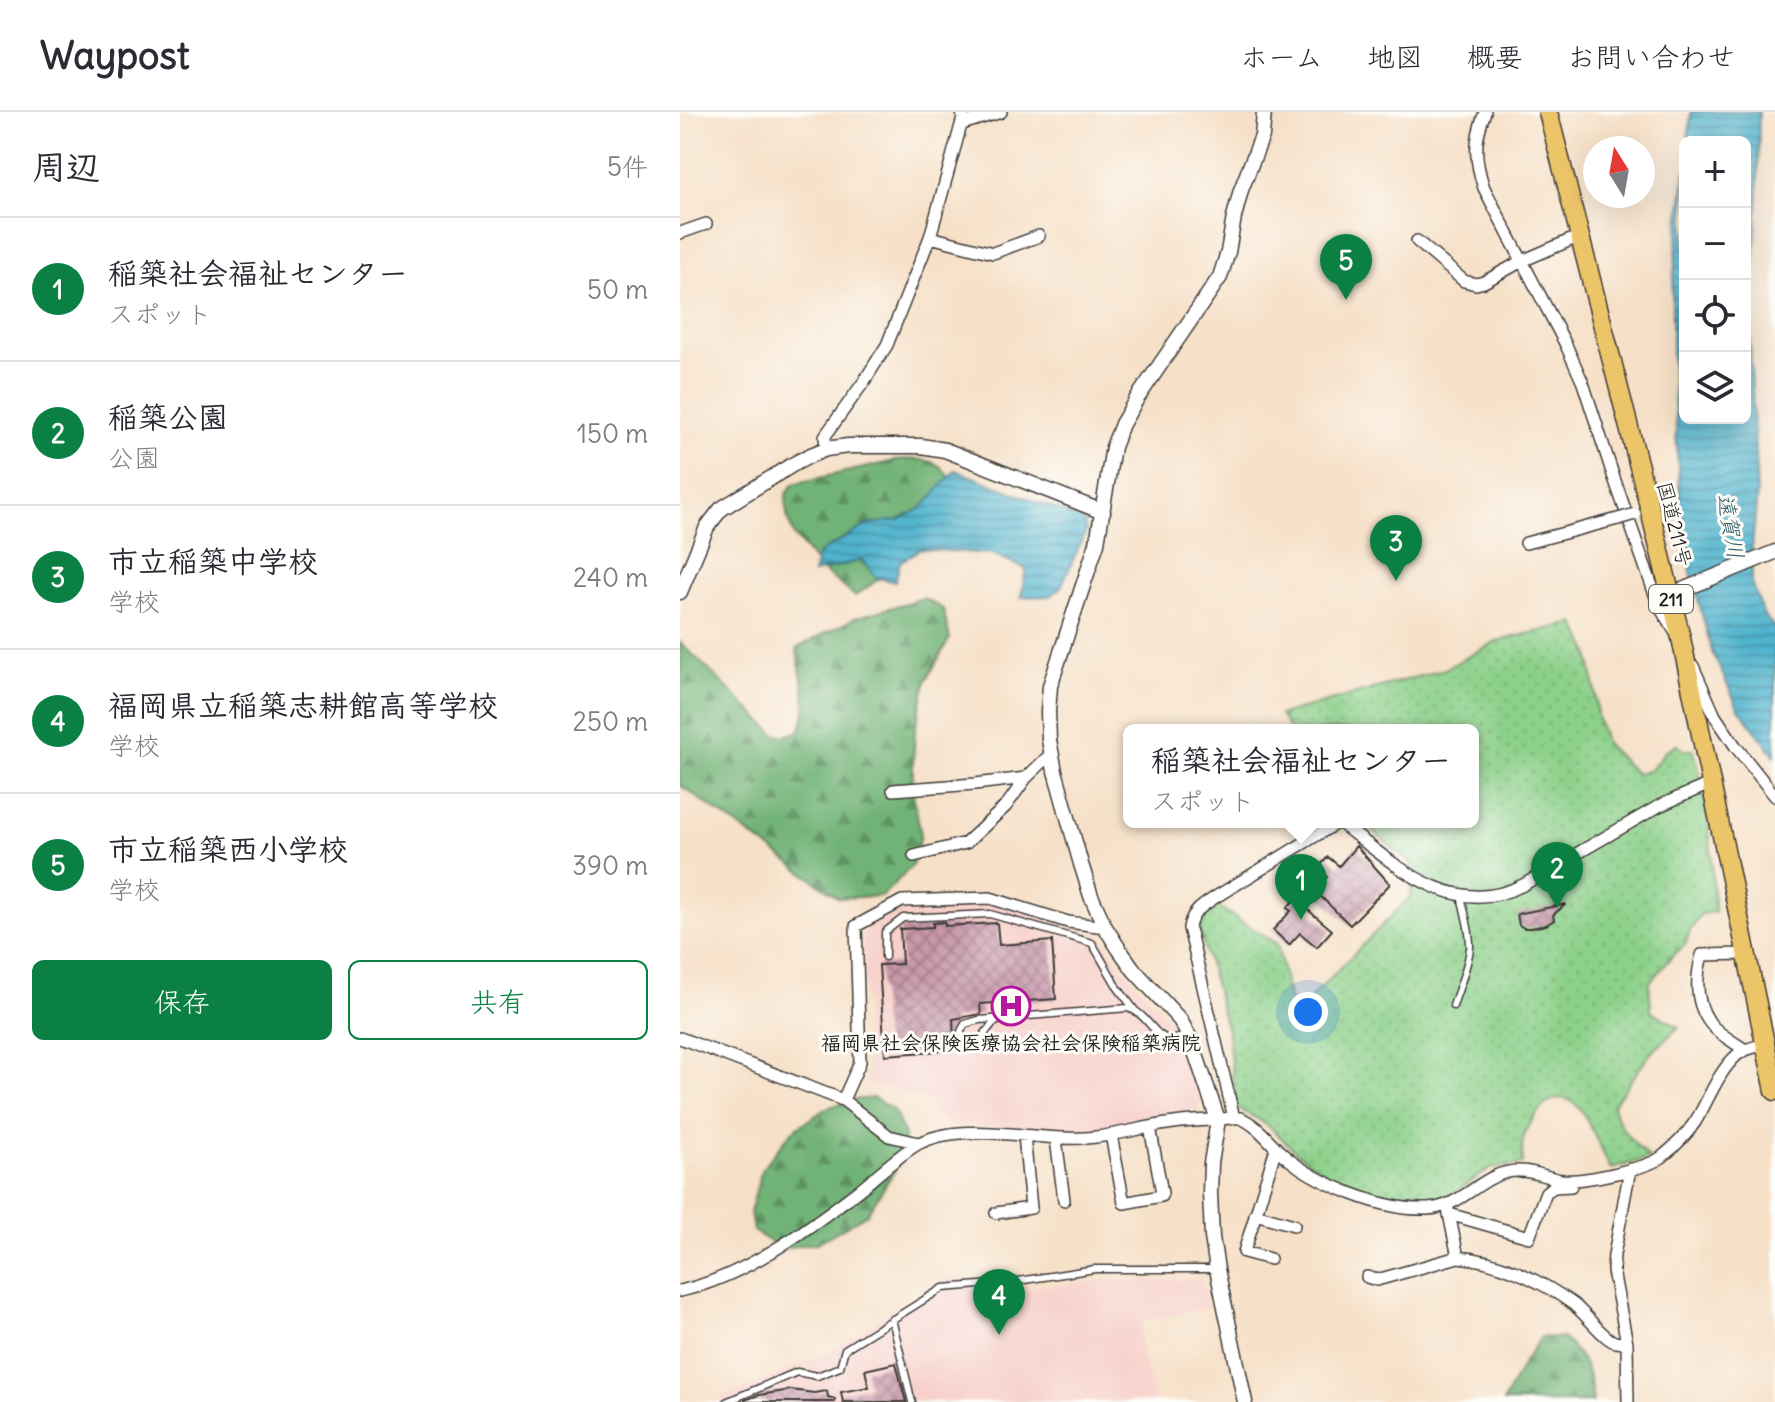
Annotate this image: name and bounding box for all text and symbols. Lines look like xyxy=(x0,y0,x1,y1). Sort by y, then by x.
text: Waypost xyxy=(40,32,190,79)
text: ホーム xyxy=(1240,39,1323,75)
text: 地図 xyxy=(1367,39,1423,75)
text: 概要 xyxy=(1467,39,1523,75)
text: お問い合わせ xyxy=(1567,39,1735,75)
north arrow xyxy=(1583,136,1655,208)
map controls xyxy=(1679,136,1751,424)
button: + xyxy=(1679,136,1751,208)
text: 周辺 xyxy=(32,145,100,188)
text: 5件 xyxy=(607,150,648,183)
button: − xyxy=(1679,208,1751,280)
pin: 5 xyxy=(1320,234,1372,300)
text: 稲築社会福祉センター xyxy=(108,254,408,292)
text: 1 xyxy=(53,273,63,306)
text: 50 m xyxy=(587,273,648,306)
button: locate xyxy=(1679,280,1751,352)
text: スポット xyxy=(108,297,212,330)
button: layers xyxy=(1679,352,1751,424)
text: 稲築公園 xyxy=(108,398,228,436)
text: 2 xyxy=(51,417,65,450)
text: 150 m xyxy=(577,417,648,450)
text: 公園 xyxy=(108,441,160,474)
street label: 国道211号 xyxy=(1652,479,1698,569)
water label: 遠賀川 xyxy=(1711,491,1751,561)
pin: 3 xyxy=(1370,515,1422,581)
text: 市立稲築中学校 xyxy=(108,542,318,580)
text: 3 xyxy=(51,561,65,594)
text: 240 m xyxy=(573,561,648,594)
text: 学校 xyxy=(108,585,160,618)
road number: 211 xyxy=(1649,585,1693,613)
text: 福岡県立稲築志耕館高等学校 xyxy=(108,686,498,724)
text: 4 xyxy=(50,705,66,738)
text: 250 m xyxy=(573,705,648,738)
popup xyxy=(1123,724,1479,828)
text: 学校 xyxy=(108,729,160,762)
text: 稲築社会福祉センター xyxy=(1151,741,1451,779)
text: スポット xyxy=(1151,784,1255,817)
text: 市立稲築西小学校 xyxy=(108,830,348,868)
pin: 2 xyxy=(1531,842,1583,908)
text: 5 xyxy=(51,849,65,882)
text: 390 m xyxy=(572,849,648,882)
pin: 1 xyxy=(1275,854,1327,920)
text: 学校 xyxy=(108,873,160,906)
button: 保存 xyxy=(32,960,332,1040)
button: 共有 xyxy=(348,960,648,1040)
hospital icon: 福岡県社会保険医療協会社会保険稲築病院 xyxy=(990,985,1032,1027)
your location xyxy=(1288,992,1328,1032)
place label: 福岡県社会保険医療協会社会保険稲築病院 xyxy=(821,1030,1201,1055)
pin: 4 xyxy=(973,1269,1025,1335)

